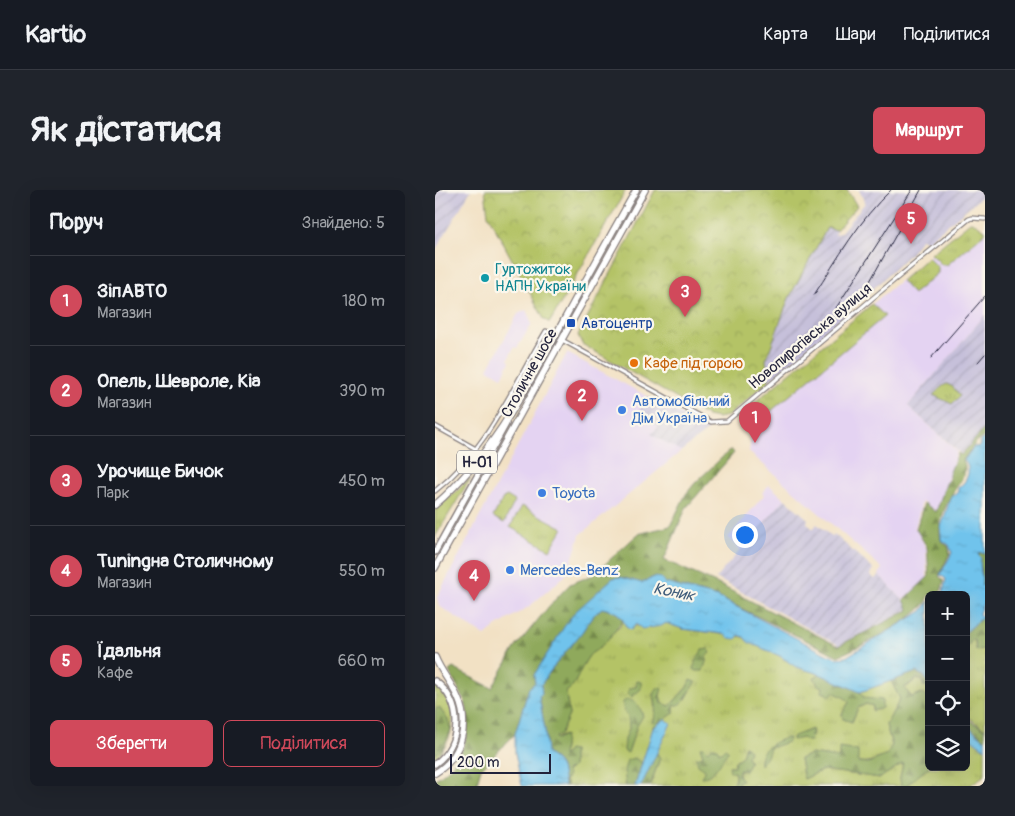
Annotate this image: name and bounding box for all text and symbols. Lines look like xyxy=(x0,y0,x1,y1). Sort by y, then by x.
text: Kartio xyxy=(25,20,86,49)
text: Карта xyxy=(763,23,808,46)
text: Шари xyxy=(836,23,875,46)
text: Поділитися xyxy=(903,23,990,46)
button: Маршрут xyxy=(873,107,985,154)
text: Як дістатися xyxy=(30,108,221,152)
pin: 5 xyxy=(895,203,927,244)
text: Поруч xyxy=(50,209,103,236)
text: Знайдено: 5 xyxy=(302,213,385,233)
place label: Гуртожиток НАПН України xyxy=(495,260,586,296)
marker: Гуртожиток НАПН України xyxy=(479,272,491,284)
pin: 3 xyxy=(669,276,701,317)
text: ЗіпАВТО xyxy=(97,279,167,303)
street label: Новопирогівська вулиця xyxy=(745,279,876,393)
text: 1 xyxy=(63,291,69,311)
text: 180 m xyxy=(342,291,385,311)
text: Магазин xyxy=(97,303,152,323)
place label: Автоцентр xyxy=(581,314,653,333)
marker: Автоцентр xyxy=(565,317,577,329)
street label: Столичне шосе xyxy=(497,325,562,421)
place label: Кафе під горою xyxy=(644,354,743,373)
marker: Кафе під горою xyxy=(628,357,640,369)
text: Опель, Шевроле, Кіа xyxy=(97,369,261,393)
pin: 2 xyxy=(566,380,598,421)
text: 2 xyxy=(62,381,70,401)
text: 390 m xyxy=(339,381,385,401)
place label: Автомобільний Дім Україна xyxy=(631,392,730,428)
text: Магазин xyxy=(97,393,152,413)
pin: 1 xyxy=(739,402,771,443)
marker: Автомобільний Дім Україна xyxy=(616,404,628,416)
road number: Н-01 xyxy=(457,450,497,474)
text: Урочище Бичок xyxy=(97,459,224,483)
text: 3 xyxy=(62,471,70,491)
text: 450 m xyxy=(338,471,385,491)
text: Парк xyxy=(97,483,130,503)
place label: Toyota xyxy=(552,484,595,503)
marker: Toyota xyxy=(536,487,548,499)
your location xyxy=(732,522,758,548)
text: Tuningна Столичному xyxy=(97,549,273,573)
pin: 4 xyxy=(458,560,490,601)
text: 4 xyxy=(61,561,71,581)
text: 550 m xyxy=(339,561,385,581)
place label: Mercedes-Benz xyxy=(520,561,619,580)
marker: Mercedes-Benz xyxy=(504,564,516,576)
text: Магазин xyxy=(97,573,152,593)
water label: Коник xyxy=(652,578,698,606)
map controls xyxy=(925,591,970,771)
button: + xyxy=(925,591,970,636)
button: − xyxy=(925,636,970,681)
text: Їдальня xyxy=(97,639,161,663)
text: 5 xyxy=(62,651,70,671)
text: 660 m xyxy=(338,651,385,671)
text: Кафе xyxy=(97,663,133,683)
button: locate xyxy=(925,681,970,726)
button: Зберегти xyxy=(50,720,213,767)
button: Поділитися xyxy=(223,720,385,767)
button: layers xyxy=(925,726,970,771)
scale bar xyxy=(450,751,551,774)
text: 200 m xyxy=(457,754,499,771)

